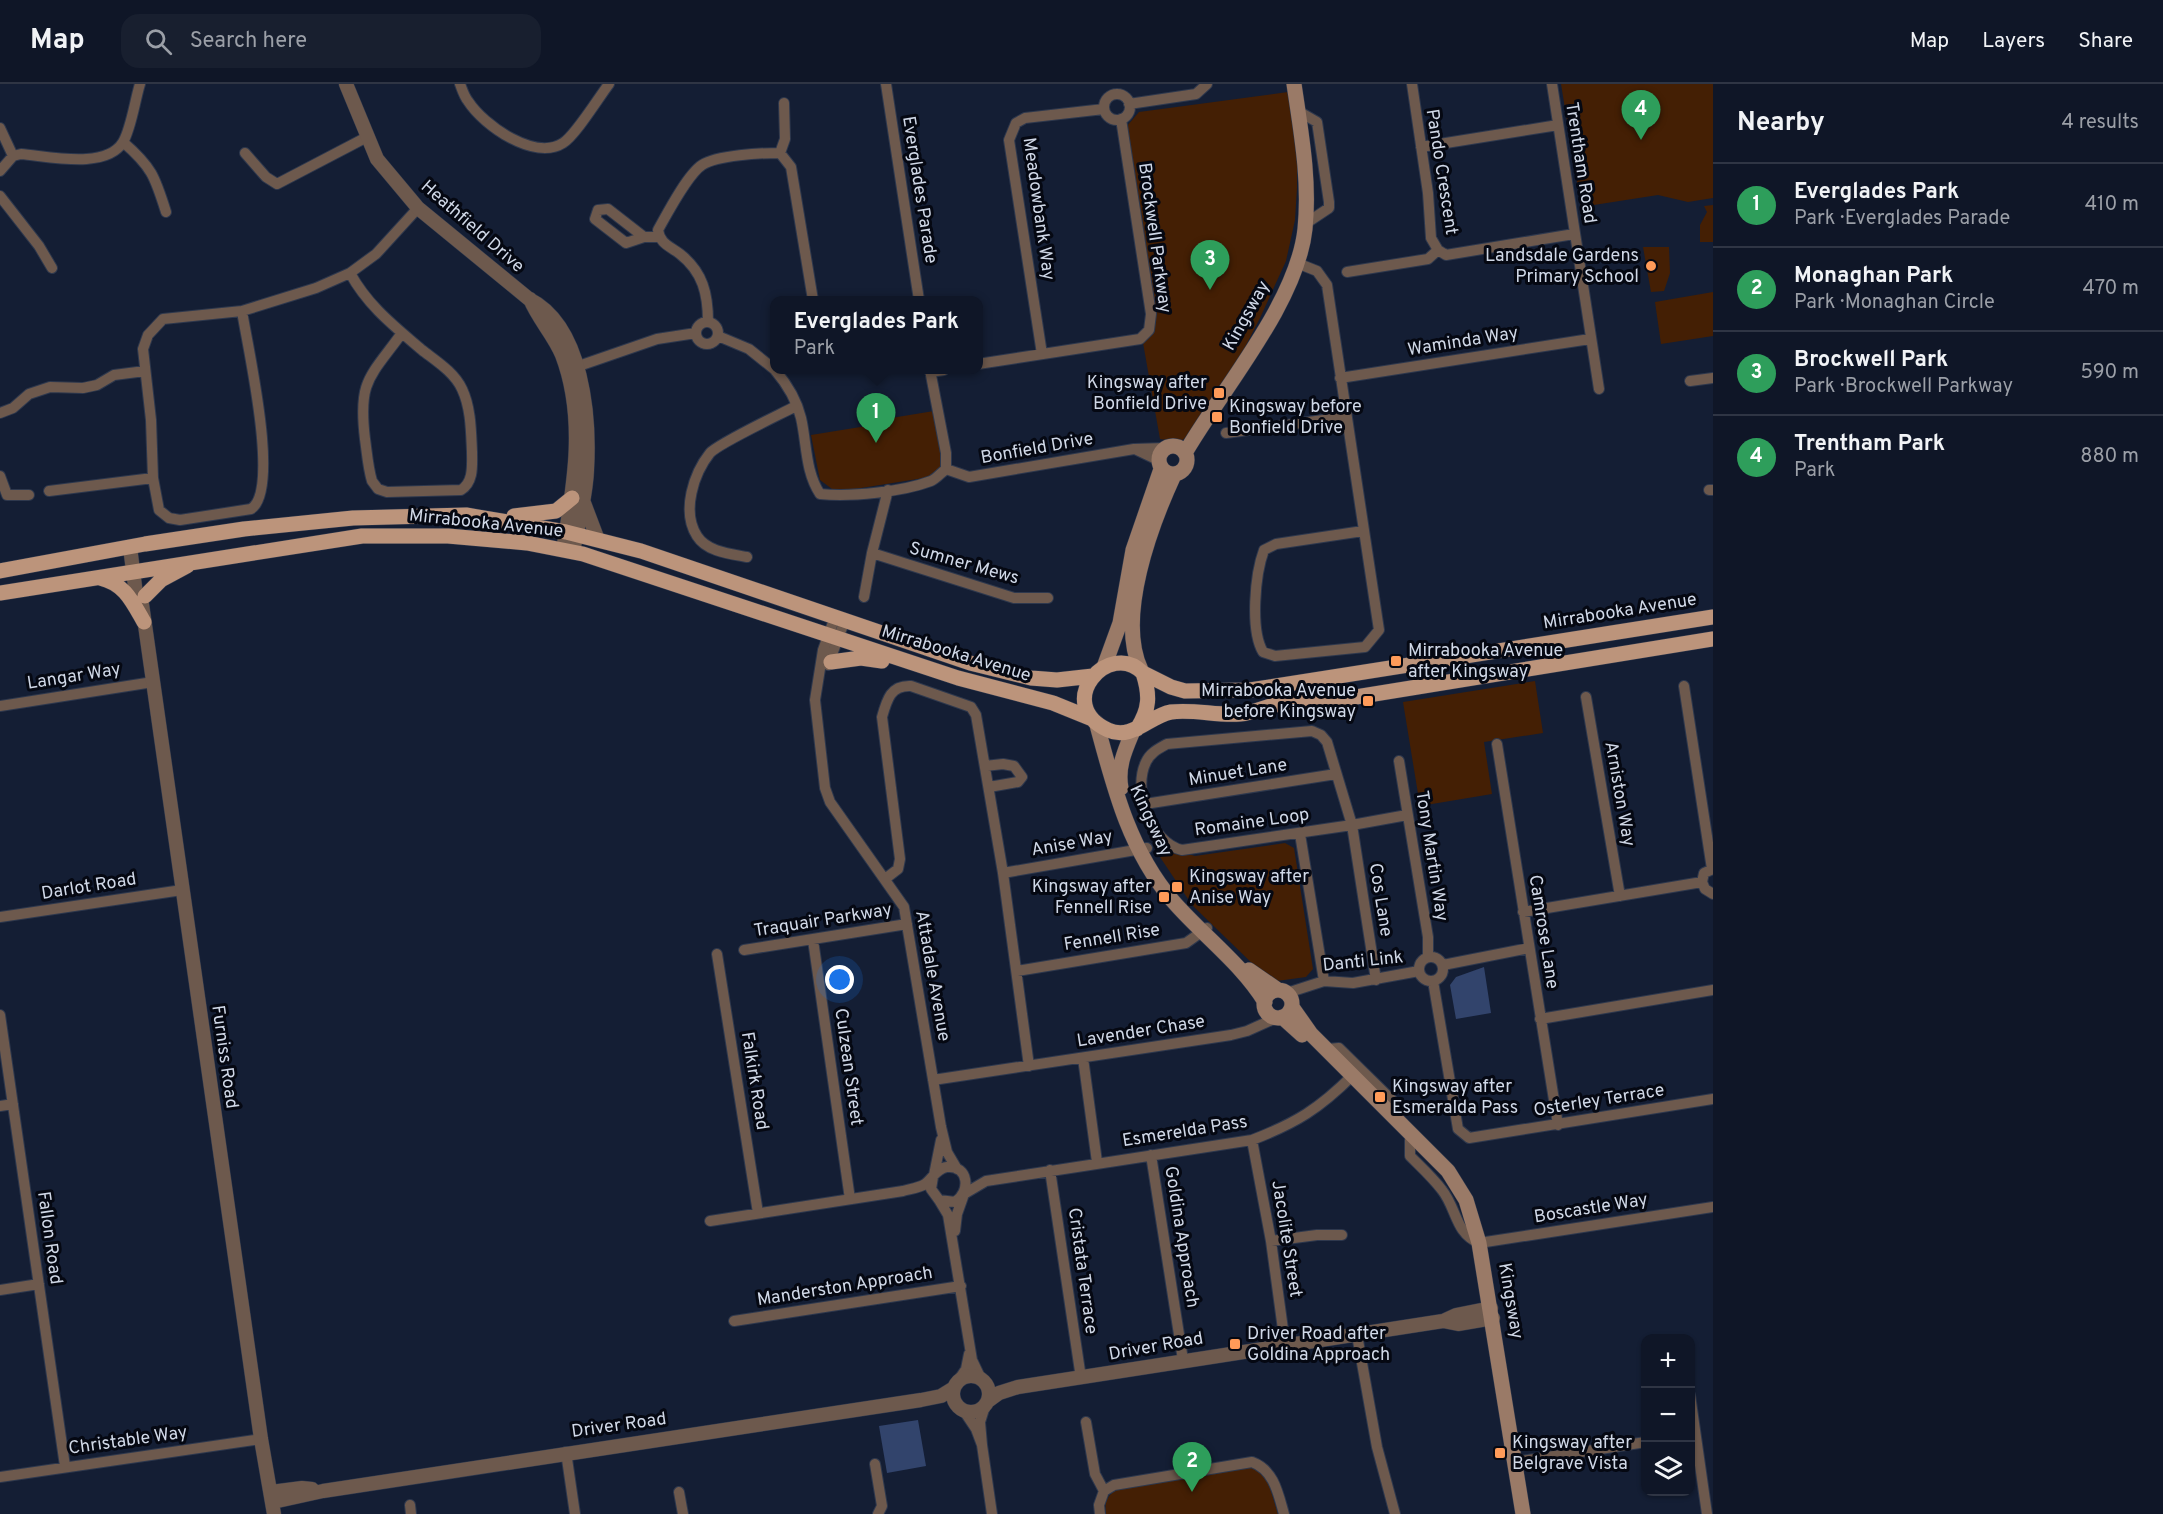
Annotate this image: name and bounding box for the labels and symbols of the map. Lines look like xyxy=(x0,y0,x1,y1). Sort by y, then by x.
pin: 4 xyxy=(1622,91,1660,140)
street label: Trentham Road xyxy=(1559,101,1601,225)
street label: Pando Crescent xyxy=(1420,107,1462,237)
street label: Everglades Parade xyxy=(896,115,942,265)
street label: Meadowbank Way xyxy=(1017,136,1059,282)
street label: Brockwell Parkway xyxy=(1132,161,1176,315)
street label: Heathfield Drive xyxy=(415,176,529,278)
pin: 3 xyxy=(1190,240,1230,290)
place label: Landsdale Gardens Primary School xyxy=(1485,245,1639,289)
marker: Landsdale Gardens Primary School xyxy=(1644,259,1658,273)
street label: Kingsway xyxy=(1218,277,1276,355)
street label: Waminda Way xyxy=(1406,322,1520,362)
place label: Kingsway after Bonfield Drive xyxy=(1087,372,1207,416)
marker: Kingsway after Bonfield Drive xyxy=(1212,386,1226,400)
pin: 1 xyxy=(856,394,896,443)
place label: Kingsway before Bonfield Drive xyxy=(1229,396,1362,440)
marker: Kingsway before Bonfield Drive xyxy=(1210,410,1224,424)
street label: Bonfield Drive xyxy=(979,428,1095,470)
street label: Mirrabooka Avenue xyxy=(408,504,564,544)
street label: Sumner Mews xyxy=(906,537,1022,591)
street label: Mirrabooka Avenue xyxy=(1542,589,1698,635)
street label: Mirrabooka Avenue xyxy=(878,620,1034,688)
place label: Mirrabooka Avenue after Kingsway xyxy=(1408,640,1563,684)
marker: Mirrabooka Avenue after Kingsway xyxy=(1389,654,1403,668)
street label: Langar Way xyxy=(25,658,123,696)
place label: Mirrabooka Avenue before Kingsway xyxy=(1201,680,1356,724)
marker: Mirrabooka Avenue before Kingsway xyxy=(1361,694,1375,708)
street label: Arniston Way xyxy=(1598,740,1640,848)
street label: Minuet Lane xyxy=(1187,754,1289,792)
street label: Kingsway xyxy=(1123,781,1177,861)
street label: Tony Martin Way xyxy=(1409,789,1453,923)
street label: Romaine Loop xyxy=(1193,804,1311,842)
street label: Anise Way xyxy=(1029,826,1115,862)
street label: Cos Lane xyxy=(1363,862,1397,938)
place label: Kingsway after Anise Way xyxy=(1189,866,1309,910)
street label: Darlot Road xyxy=(40,868,138,906)
street label: Camrose Lane xyxy=(1523,873,1563,991)
place label: Kingsway after Fennell Rise xyxy=(1032,876,1152,920)
marker: Kingsway after Anise Way xyxy=(1170,880,1184,894)
marker: Kingsway after Fennell Rise xyxy=(1157,890,1171,904)
street label: Traquair Parkway xyxy=(752,899,894,943)
street label: Attadale Avenue xyxy=(909,909,955,1043)
street label: Fennell Rise xyxy=(1062,919,1162,957)
street label: Danti Link xyxy=(1321,946,1405,978)
your location xyxy=(825,965,854,994)
street label: Furniss Road xyxy=(205,1004,243,1110)
street label: Culzean Street xyxy=(828,1007,868,1127)
street label: Lavender Chase xyxy=(1075,1011,1207,1053)
street label: Falkirk Road xyxy=(735,1030,773,1132)
place label: Kingsway after Esmeralda Pass xyxy=(1392,1076,1518,1120)
street label: Osterley Terrace xyxy=(1532,1079,1666,1123)
marker: Kingsway after Esmeralda Pass xyxy=(1373,1090,1387,1104)
street label: Esmerelda Pass xyxy=(1121,1111,1249,1153)
street label: Goldina Approach xyxy=(1158,1165,1204,1309)
street label: Jacolite Street xyxy=(1265,1179,1307,1299)
street label: Boscastle Way xyxy=(1532,1189,1650,1229)
street label: Fallon Road xyxy=(31,1190,67,1286)
street label: Cristata Terrace xyxy=(1062,1206,1102,1336)
street label: Kingsway xyxy=(1492,1261,1528,1341)
street label: Manderston Approach xyxy=(756,1262,934,1312)
place label: Driver Road after Goldina Approach xyxy=(1247,1323,1390,1367)
street label: Driver Road xyxy=(1107,1327,1205,1367)
marker: Driver Road after Goldina Approach xyxy=(1228,1337,1242,1351)
street label: Driver Road xyxy=(570,1408,668,1444)
street label: Christable Way xyxy=(67,1421,189,1461)
place label: Kingsway after Belgrave Vista xyxy=(1512,1432,1632,1476)
pin: 2 xyxy=(1172,1442,1212,1492)
marker: Kingsway after Belgrave Vista xyxy=(1493,1446,1507,1460)

